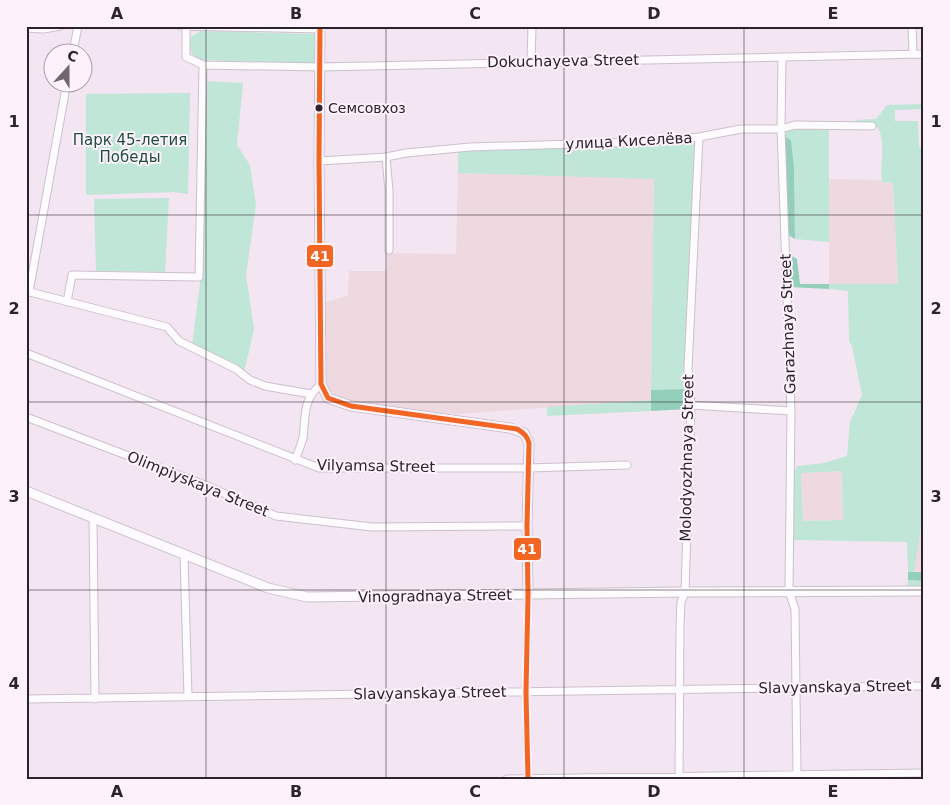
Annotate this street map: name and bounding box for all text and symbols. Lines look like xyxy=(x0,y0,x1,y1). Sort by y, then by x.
text: A xyxy=(111,4,124,23)
text: B xyxy=(290,4,302,23)
text: C xyxy=(469,4,481,23)
text: D xyxy=(647,4,661,23)
text: E xyxy=(828,4,838,23)
north arrow xyxy=(42,42,92,92)
text: С xyxy=(65,47,80,65)
street label: Dokuchayeva Street xyxy=(487,51,639,71)
place label: Семсовхоз xyxy=(328,100,406,116)
marker: Семсовхоз xyxy=(314,103,324,113)
text: 1 xyxy=(8,112,20,131)
text: 1 xyxy=(930,112,942,131)
street label: улица Киселёва xyxy=(565,129,693,153)
park label: Парк 45-летия Победы xyxy=(73,131,187,166)
line badge: 41 xyxy=(306,244,334,268)
text: 41 xyxy=(310,248,330,264)
street label: Garazhnaya Street xyxy=(777,253,799,395)
text: 2 xyxy=(8,299,20,318)
text: 2 xyxy=(930,299,942,318)
street label: Molodyozhnaya Street xyxy=(677,374,697,542)
street label: Olimpiyskaya Street xyxy=(125,447,272,521)
street label: Vilyamsa Street xyxy=(317,456,435,476)
text: 3 xyxy=(8,487,20,506)
text: 3 xyxy=(930,487,942,506)
line badge: 41 xyxy=(513,537,542,561)
text: 41 xyxy=(517,541,537,557)
street label: Vinogradnaya Street xyxy=(358,586,512,606)
text: 4 xyxy=(8,674,20,693)
text: 4 xyxy=(930,674,942,693)
street label: Slavyanskaya Street xyxy=(758,677,912,697)
street label: Slavyanskaya Street xyxy=(353,683,507,703)
text: A xyxy=(111,782,124,801)
text: B xyxy=(290,782,302,801)
text: C xyxy=(469,782,481,801)
text: D xyxy=(647,782,661,801)
text: E xyxy=(828,782,838,801)

